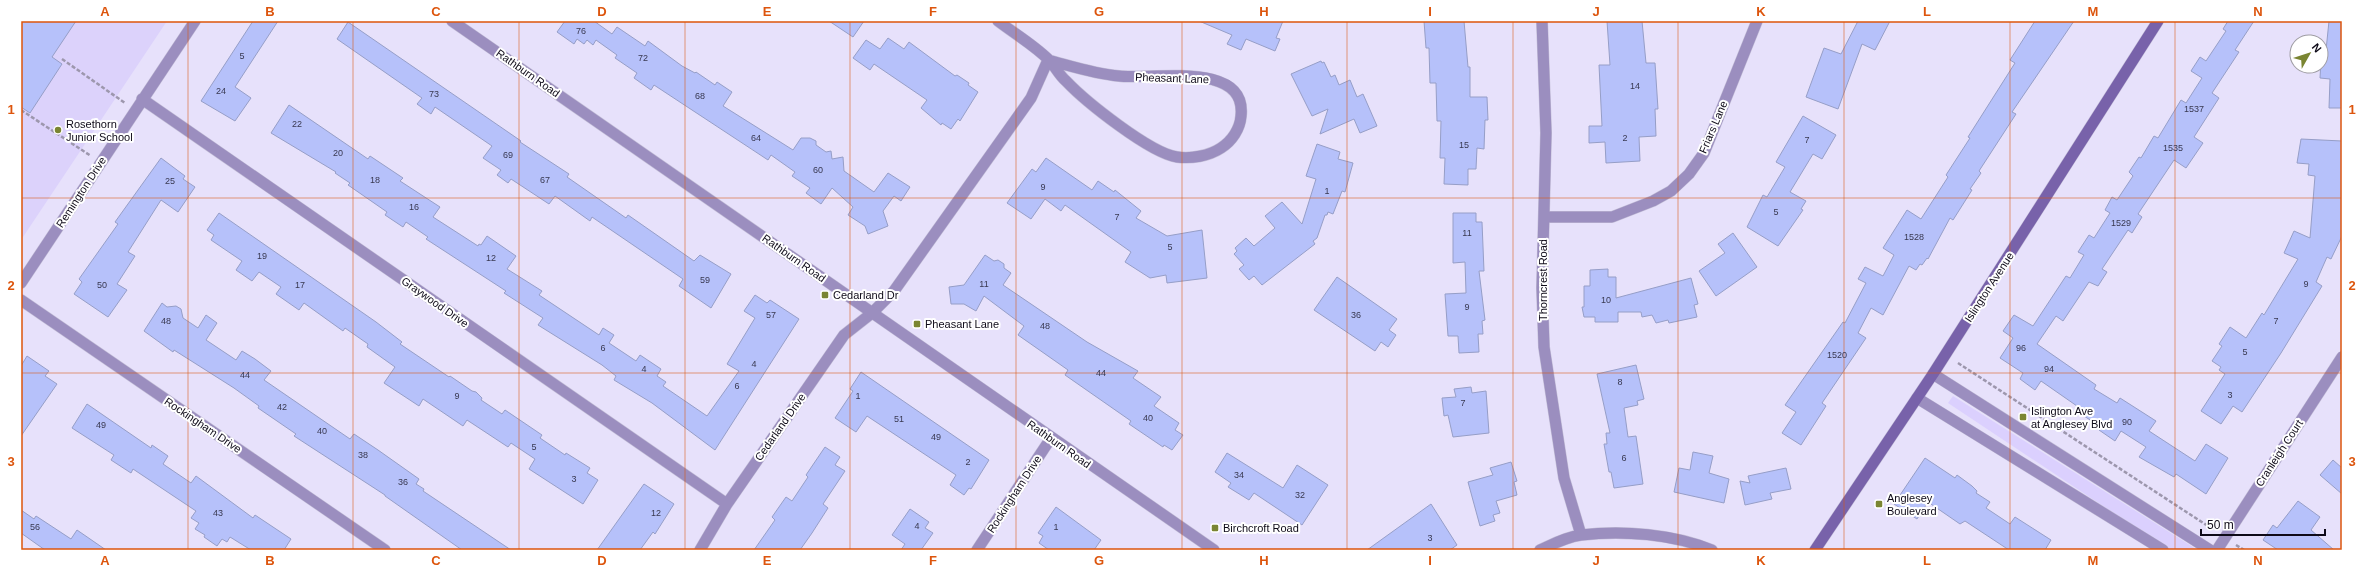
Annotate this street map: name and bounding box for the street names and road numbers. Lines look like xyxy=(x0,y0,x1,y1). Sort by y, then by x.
street label: Rathburn Road xyxy=(494,47,562,99)
street label: Pheasant Lane xyxy=(1135,71,1209,85)
street label: Friars Lane xyxy=(1697,99,1729,155)
street label: Remington Drive xyxy=(54,154,108,230)
street label: Rathburn Road xyxy=(760,232,828,284)
street label: Thorncrest Road xyxy=(1537,239,1549,321)
street label: Islington Avenue xyxy=(1962,250,2016,324)
street label: Graywood Drive xyxy=(399,274,471,330)
street label: Cedarland Drive xyxy=(752,391,808,463)
street label: Rockingham Drive xyxy=(162,395,244,455)
street label: Cranleigh Court xyxy=(2253,417,2305,489)
street label: Rathburn Road xyxy=(1025,418,1093,470)
street label: Rockingham Drive xyxy=(984,453,1044,535)

